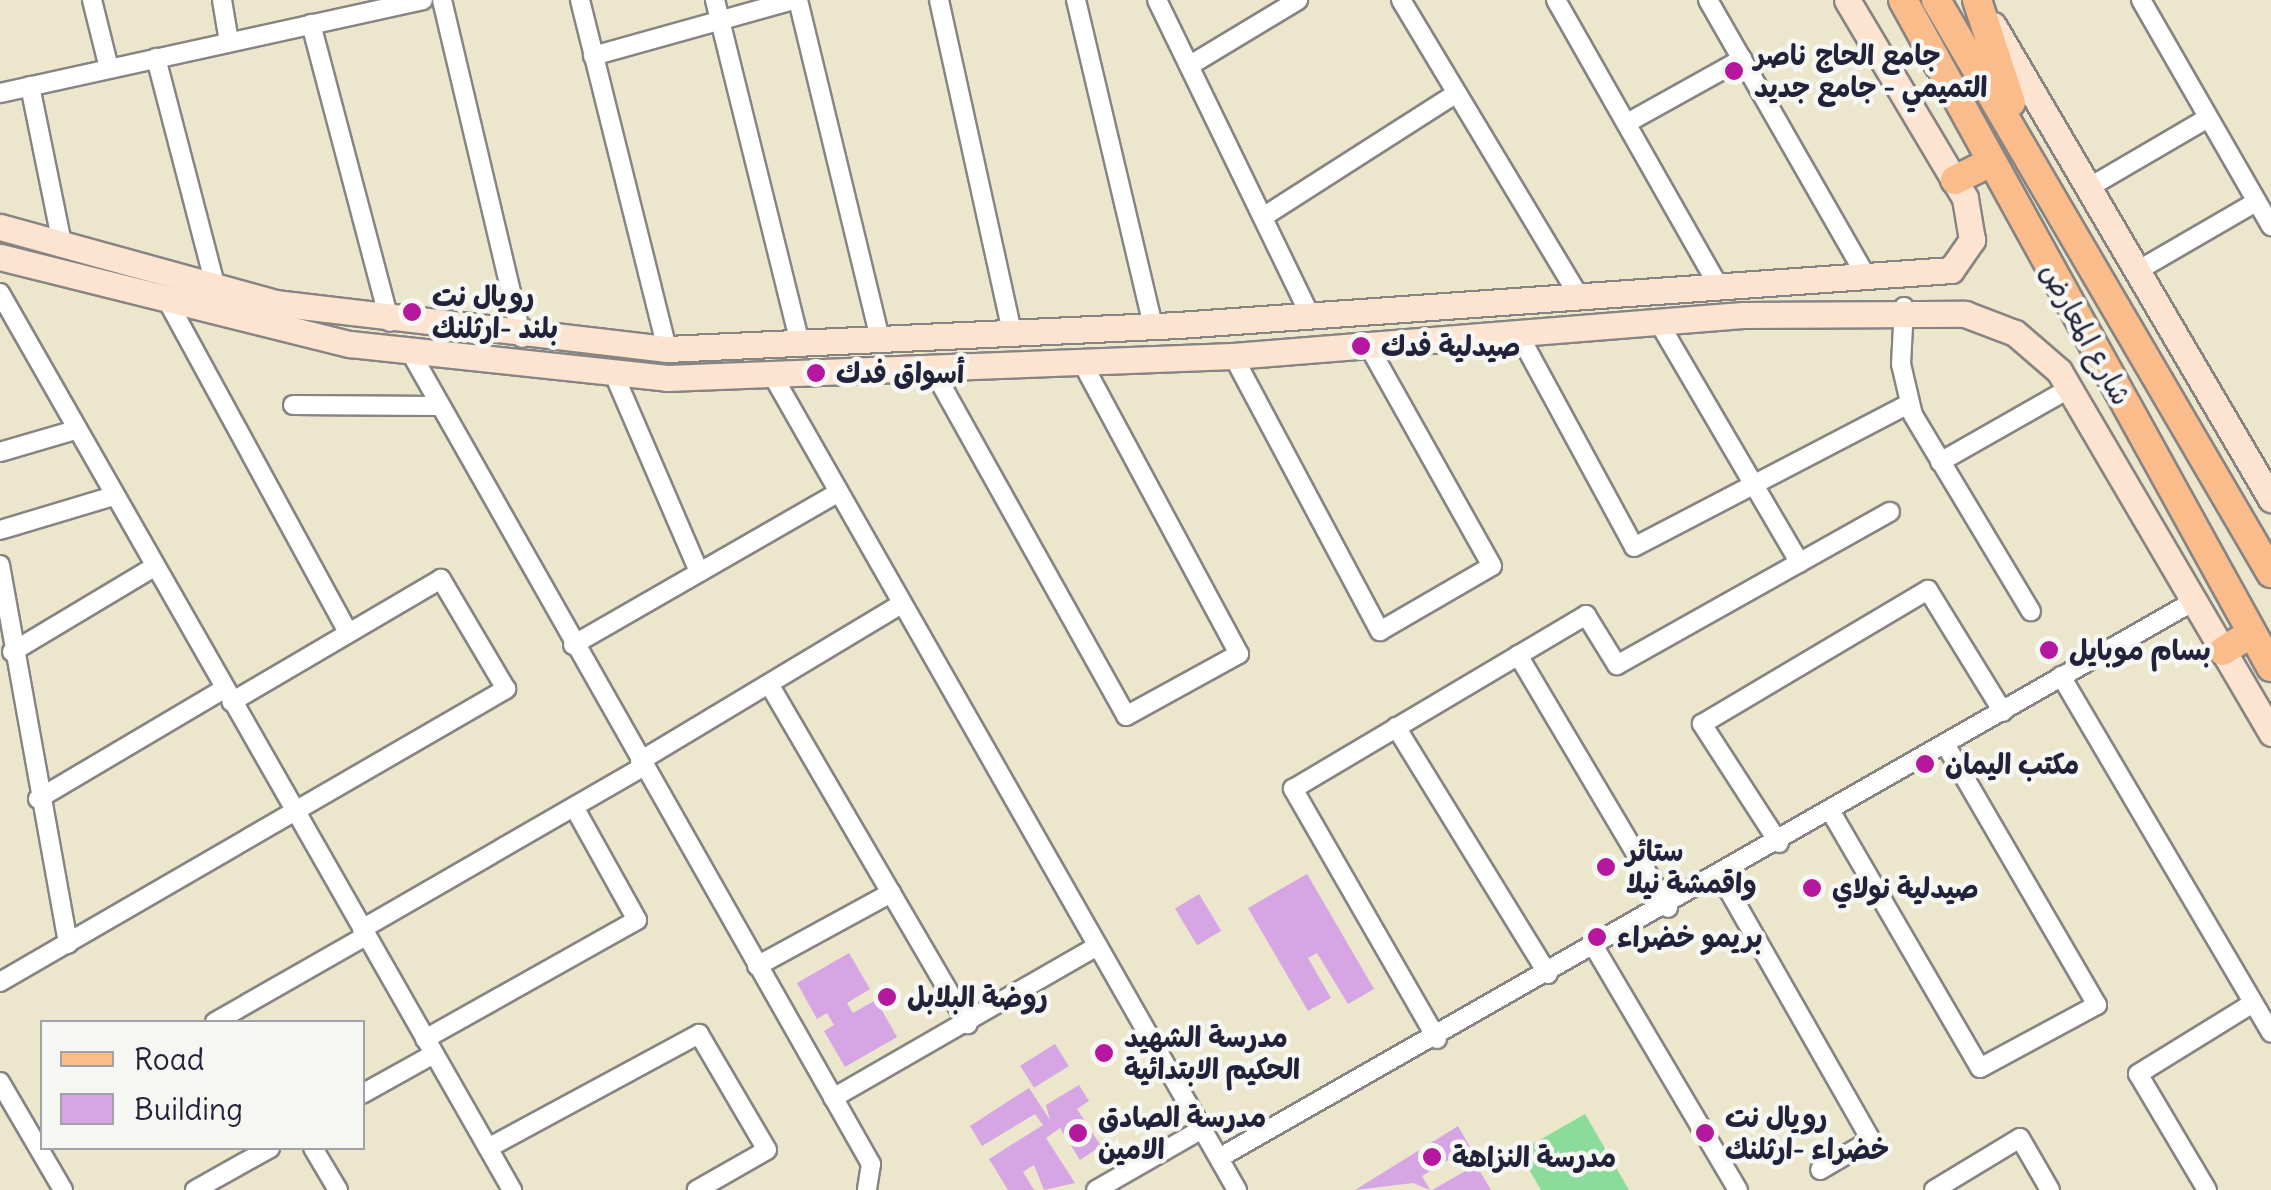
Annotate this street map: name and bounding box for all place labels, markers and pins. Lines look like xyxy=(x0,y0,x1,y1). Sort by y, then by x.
place label: جامع الحاج ناصر التميمي - جامع جديد xyxy=(1754,38,1988,104)
marker: جامع الحاج ناصر التميمي - جامع جديد xyxy=(1723,60,1745,82)
place label: رويال نت بلند -ارثلنك xyxy=(432,279,558,345)
marker: رويال نت بلند -ارثلنك xyxy=(401,301,423,323)
place label: صيدلية فدك xyxy=(1381,329,1520,363)
marker: صيدلية فدك xyxy=(1350,335,1372,357)
place label: أسواق فدك xyxy=(836,356,964,390)
marker: أسواق فدك xyxy=(805,362,827,384)
place label: بسام موبايل xyxy=(2069,633,2211,667)
marker: بسام موبايل xyxy=(2038,639,2060,661)
place label: مكتب اليمان xyxy=(1945,747,2079,781)
marker: مكتب اليمان xyxy=(1914,753,1936,775)
place label: ستائر واقمشة نيلا xyxy=(1626,834,1757,900)
marker: ستائر واقمشة نيلا xyxy=(1595,856,1617,878)
place label: صيدلية نولاي xyxy=(1832,871,1979,905)
marker: صيدلية نولاي xyxy=(1801,877,1823,899)
place label: بريمو خضراء xyxy=(1617,920,1762,954)
marker: بريمو خضراء xyxy=(1586,926,1608,948)
place label: روضة البلابل xyxy=(907,980,1048,1014)
marker: روضة البلابل xyxy=(876,986,898,1008)
place label: مدرسة الشهيد الحكيم الابتدائية xyxy=(1124,1020,1300,1086)
marker: مدرسة الشهيد الحكيم الابتدائية xyxy=(1093,1042,1115,1064)
place label: مدرسة الصادق الامين xyxy=(1098,1100,1266,1166)
place label: رويال نت خضراء -ارثلنك xyxy=(1725,1100,1889,1166)
marker: مدرسة الصادق الامين xyxy=(1067,1122,1089,1144)
marker: رويال نت خضراء -ارثلنك xyxy=(1694,1122,1716,1144)
place label: مدرسة النزاهة xyxy=(1452,1140,1616,1174)
marker: مدرسة النزاهة xyxy=(1421,1146,1443,1168)

